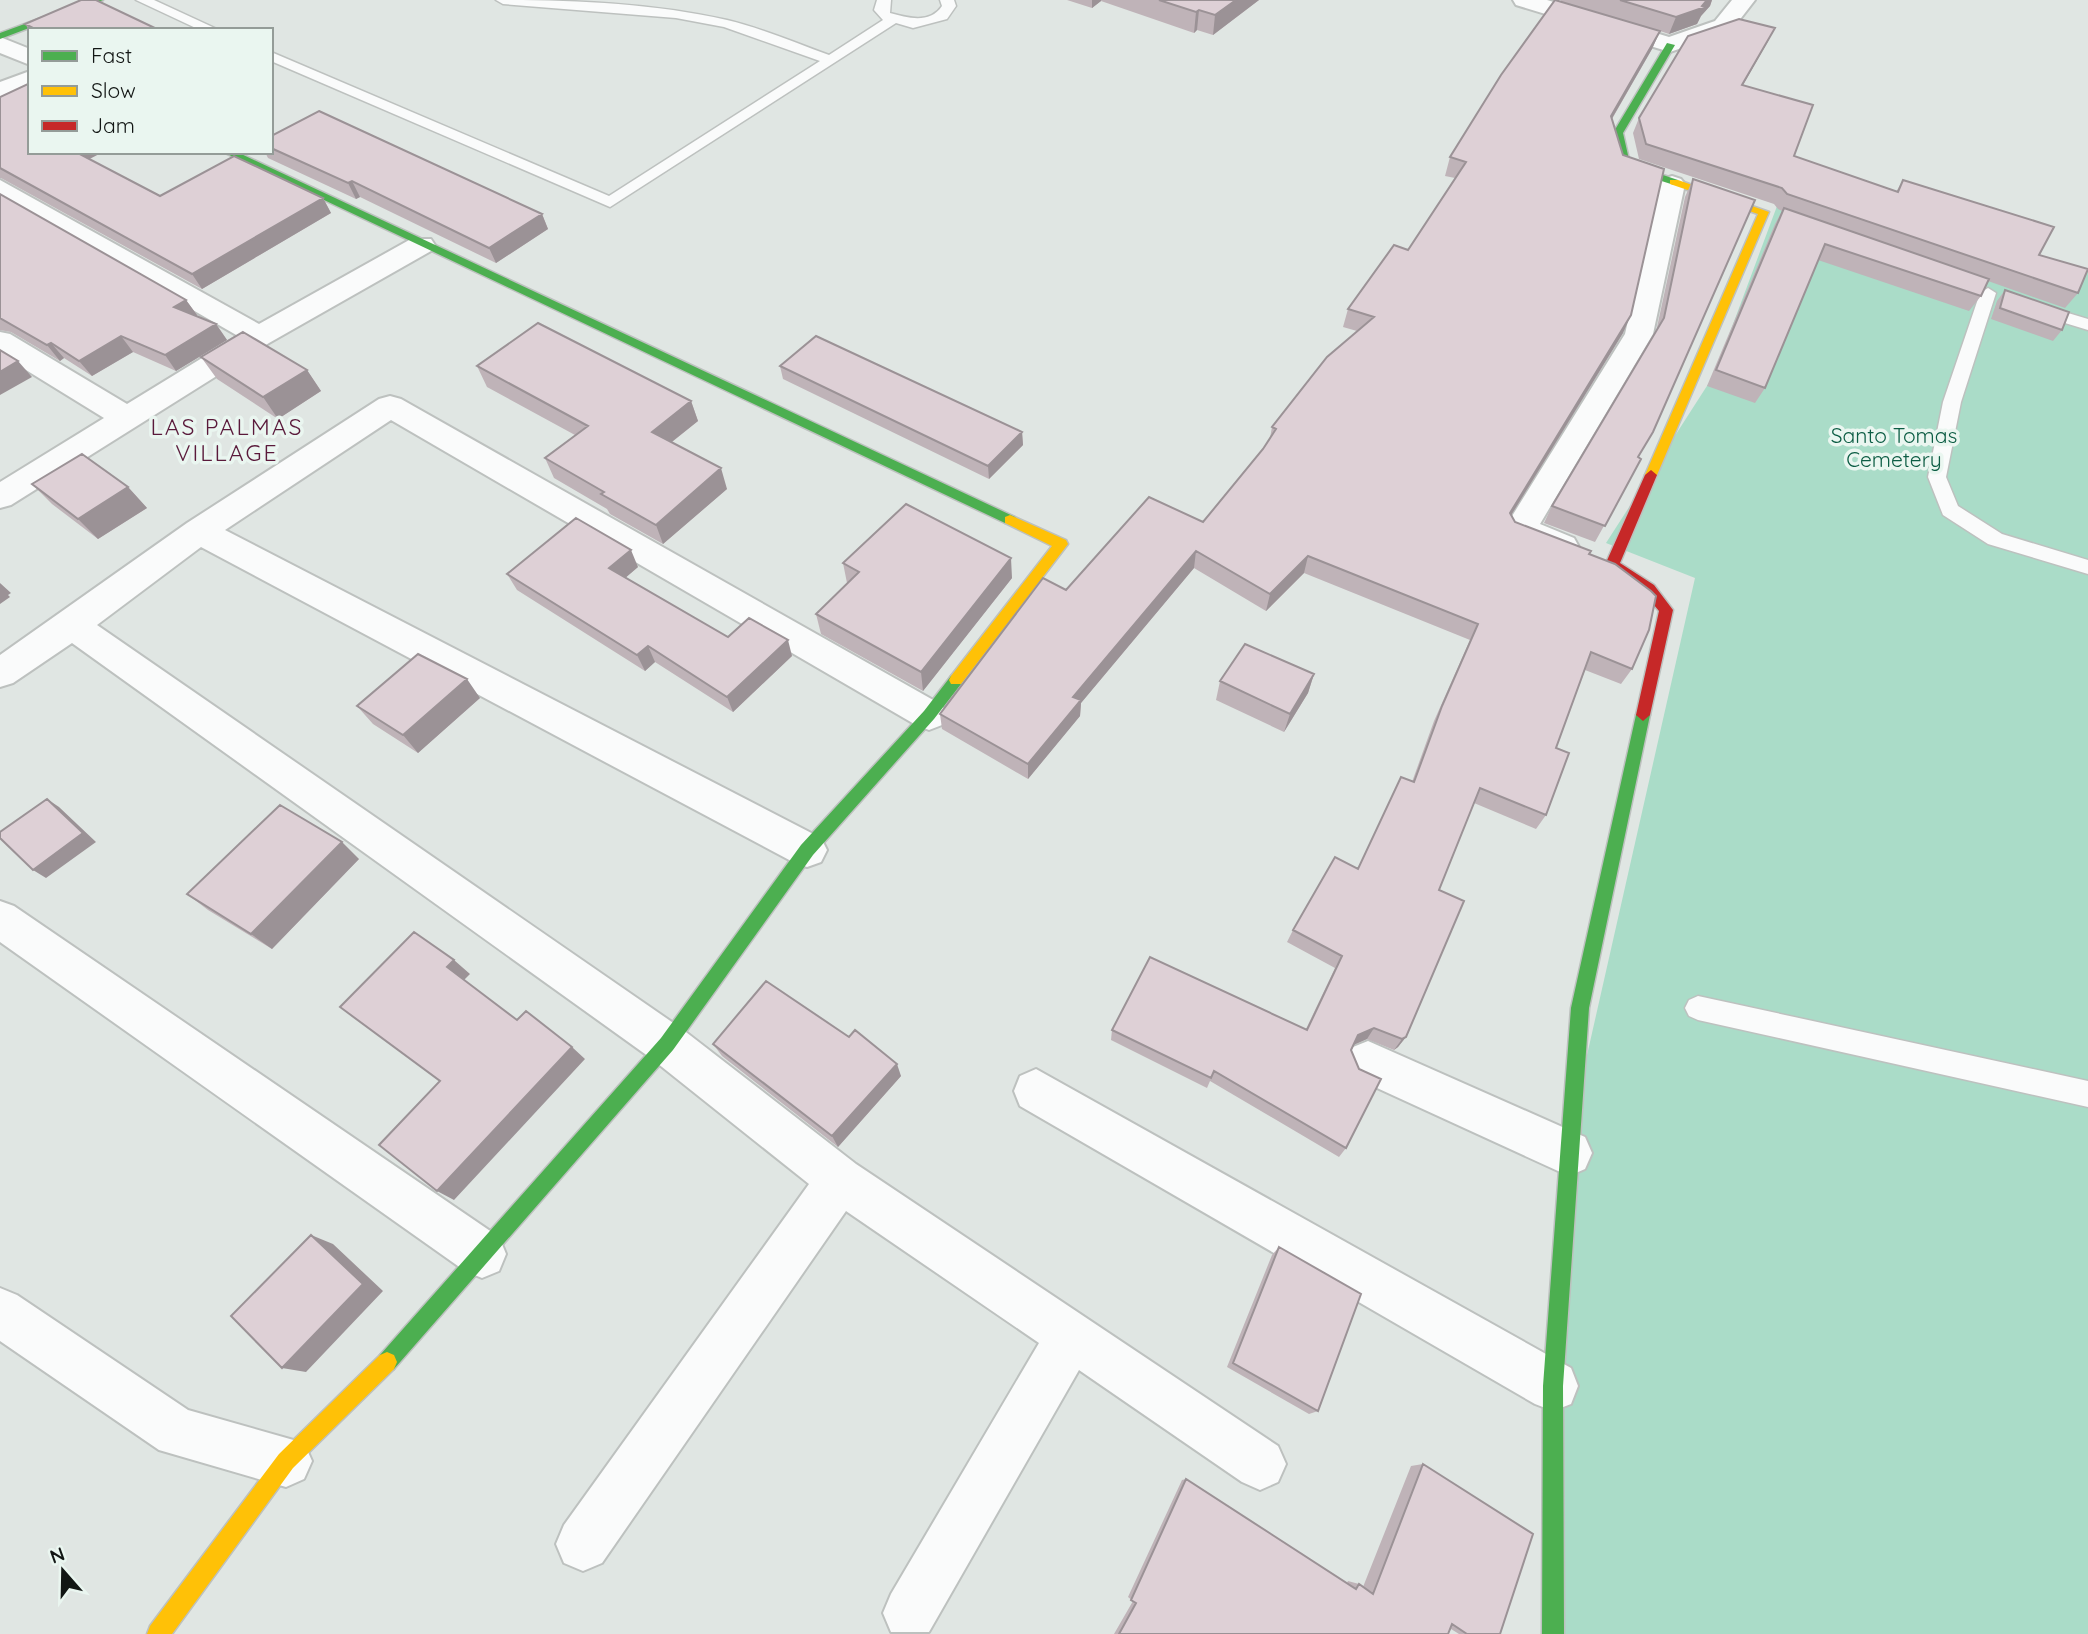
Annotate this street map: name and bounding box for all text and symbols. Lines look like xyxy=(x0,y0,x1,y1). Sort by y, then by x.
legend xyxy=(28,28,273,154)
text: Fast xyxy=(91,42,132,68)
text: Slow xyxy=(91,77,136,103)
text: Jam xyxy=(91,112,135,138)
district label: LAS PALMAS VILLAGE xyxy=(150,412,304,467)
park label: Santo Tomas Cemetery xyxy=(1831,422,1957,472)
north arrow xyxy=(28,1536,98,1606)
text: N xyxy=(47,1541,68,1569)

